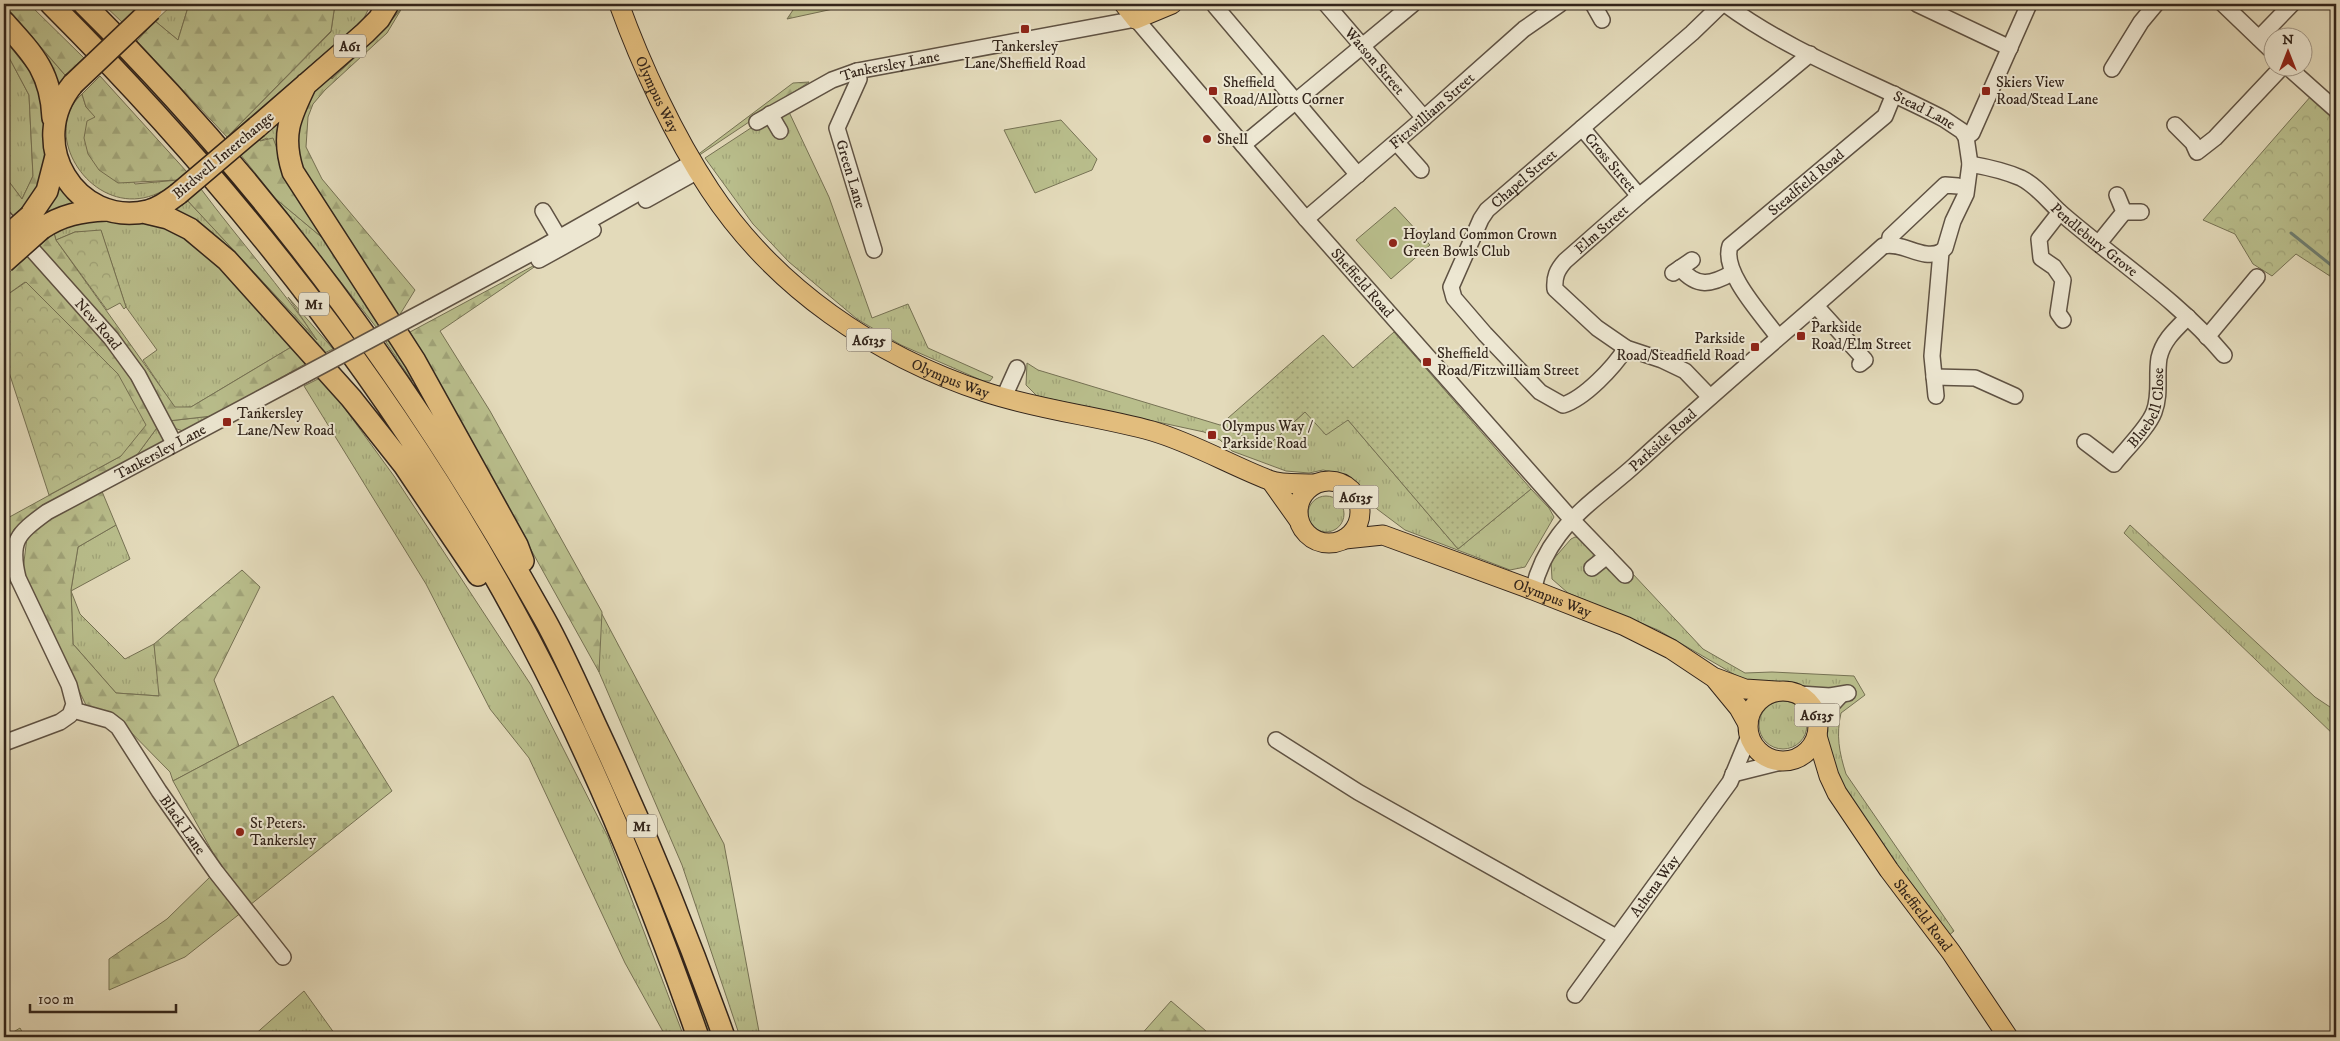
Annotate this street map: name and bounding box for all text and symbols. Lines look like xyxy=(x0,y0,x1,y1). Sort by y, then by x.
marker: Tankersley Lane/Sheffield Road xyxy=(1019,23,1031,35)
street label: Watson Street xyxy=(1340,23,1409,99)
north arrow xyxy=(2262,28,2312,78)
text: N xyxy=(2282,31,2294,49)
road number: A61 xyxy=(334,34,366,58)
place label: Tankersley Lane/Sheffield Road xyxy=(964,37,1086,73)
street label: Tankersley Lane xyxy=(838,47,941,86)
street label: Olympus Way xyxy=(631,53,684,137)
street label: Fitzwilliam Street xyxy=(1386,68,1479,153)
place label: Sheffield Road/Allotts Corner xyxy=(1223,73,1345,109)
place label: Skiers View Road/Stead Lane xyxy=(1996,73,2098,109)
marker: Sheffield Road/Allotts Corner xyxy=(1207,85,1219,97)
marker: Skiers View Road/Stead Lane xyxy=(1980,85,1992,97)
street label: Stead Lane xyxy=(1890,87,1959,134)
street label: Birdwell Interchange xyxy=(169,107,278,203)
street label: Cross Street xyxy=(1580,129,1641,196)
place label: Shell xyxy=(1217,130,1248,149)
marker: Shell xyxy=(1201,133,1213,145)
street label: Green Lane xyxy=(831,137,870,211)
street label: Chapel Street xyxy=(1487,145,1561,212)
street label: Steadfield Road xyxy=(1764,145,1849,220)
street label: Pendlebury Grove xyxy=(2046,199,2142,281)
street label: Elm Street xyxy=(1571,201,1632,258)
place label: Hoyland Common Crown Green Bowls Club xyxy=(1403,225,1557,261)
marker: Hoyland Common Crown Green Bowls Club xyxy=(1387,237,1399,249)
street label: Sheffield Road xyxy=(1326,245,1398,322)
road number: M1 xyxy=(299,292,329,316)
street label: New Road xyxy=(70,295,126,354)
place label: Parkside Road/Elm Street xyxy=(1811,318,1911,354)
road number: A6135 xyxy=(846,328,892,352)
place label: Parkside Road/Steadfield Road xyxy=(1616,329,1746,365)
marker: Parkside Road/Elm Street xyxy=(1795,330,1807,342)
marker: Parkside Road/Steadfield Road xyxy=(1749,341,1761,353)
place label: Sheffield Road/Fitzwilliam Street xyxy=(1437,344,1579,380)
street label: Olympus Way xyxy=(908,355,993,403)
marker: Sheffield Road/Fitzwilliam Street xyxy=(1421,356,1433,368)
street label: Bluebell Close xyxy=(2123,368,2168,452)
place label: Tankersley Lane/New Road xyxy=(237,404,335,440)
street label: Parkside Road xyxy=(1625,404,1701,476)
marker: Tankersley Lane/New Road xyxy=(221,416,233,428)
place label: Olympus Way / Parkside Road xyxy=(1222,417,1314,453)
street label: Tankersley Lane xyxy=(112,420,209,484)
marker: Olympus Way / Parkside Road xyxy=(1206,429,1218,441)
road number: A6135 xyxy=(1334,486,1378,508)
street label: Olympus Way xyxy=(1511,575,1595,622)
road number: A6135 xyxy=(1794,704,1840,726)
street label: Black Lane xyxy=(155,791,210,859)
place label: St Peters. Tankersley xyxy=(250,814,317,850)
road number: M1 xyxy=(627,814,657,838)
marker: St Peters. Tankersley xyxy=(234,826,246,838)
street label: Athena Way xyxy=(1626,851,1684,921)
street label: Sheffield Road xyxy=(1889,875,1957,956)
scale bar xyxy=(30,981,176,1013)
text: 100 m xyxy=(38,990,74,1009)

